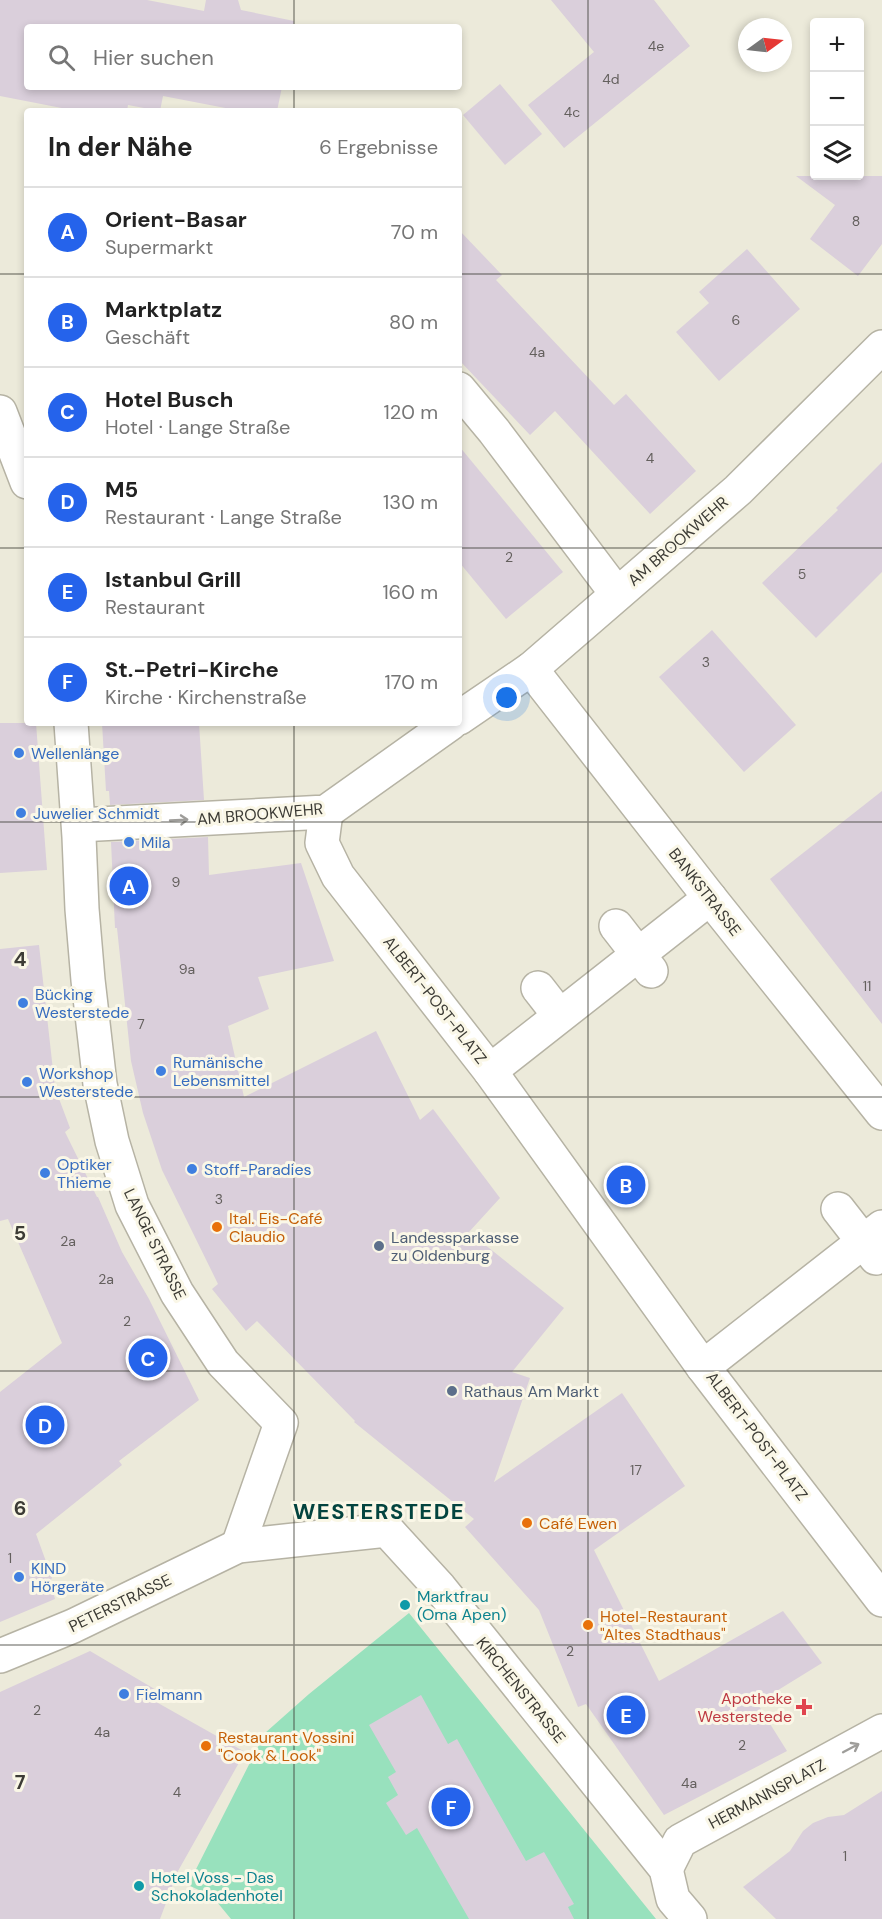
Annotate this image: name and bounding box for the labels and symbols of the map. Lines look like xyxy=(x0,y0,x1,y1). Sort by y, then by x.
north arrow xyxy=(738,18,792,72)
house number: 4e xyxy=(648,37,664,55)
house number: 4d xyxy=(602,70,620,88)
house number: 4c xyxy=(564,103,580,121)
house number: 8 xyxy=(852,212,860,230)
house number: 6 xyxy=(732,311,740,329)
house number: 4a xyxy=(529,343,545,361)
house number: 4 xyxy=(646,449,655,467)
street label: AM BROOKWEHR xyxy=(623,492,733,590)
house number: 2 xyxy=(505,548,513,566)
house number: 5 xyxy=(798,565,806,583)
house number: 3 xyxy=(702,653,710,671)
your location xyxy=(492,683,521,712)
place label: Wellenlänge xyxy=(31,743,119,764)
marker: Wellenlänge xyxy=(12,746,26,760)
street label: AM BROOKWEHR xyxy=(196,798,324,830)
place label: Juwelier Schmidt xyxy=(33,803,160,824)
marker: Juwelier Schmidt xyxy=(14,806,28,820)
one-way arrow xyxy=(168,814,188,825)
place label: Mila xyxy=(141,832,171,853)
marker: Mila xyxy=(122,835,136,849)
street label: BANKSTRASSE xyxy=(664,844,746,940)
pin: A xyxy=(110,864,148,908)
house number: 9 xyxy=(172,873,181,891)
street label: ALBERT-POST-PLATZ xyxy=(379,932,491,1068)
text: 4 xyxy=(14,946,27,972)
house number: 9a xyxy=(179,960,195,978)
house number: 11 xyxy=(863,977,871,995)
place label: Bücking Westerstede xyxy=(35,984,129,1023)
marker: Bücking Westerstede xyxy=(16,996,30,1010)
house number: 7 xyxy=(137,1015,145,1033)
place label: Rumänische Lebensmittel xyxy=(173,1052,270,1091)
place label: Workshop Westerstede xyxy=(39,1063,133,1102)
marker: Rumänische Lebensmittel xyxy=(154,1064,168,1078)
marker: Workshop Westerstede xyxy=(20,1075,34,1089)
place label: Optiker Thieme xyxy=(57,1154,112,1193)
place label: Stoff-Paradies xyxy=(204,1159,312,1180)
marker: Stoff-Paradies xyxy=(185,1162,199,1176)
pin: B xyxy=(606,1162,646,1208)
marker: Optiker Thieme xyxy=(38,1166,52,1180)
street label: LANGE STRASSE xyxy=(119,1185,191,1303)
house number: 3 xyxy=(215,1190,223,1208)
place label: Ital. Eis-Café Claudio xyxy=(229,1208,323,1247)
text: 5 xyxy=(14,1220,26,1246)
marker: Ital. Eis-Café Claudio xyxy=(210,1220,224,1234)
place label: Landessparkasse zu Oldenburg xyxy=(391,1227,519,1266)
house number: 2a xyxy=(60,1232,76,1250)
marker: Landessparkasse zu Oldenburg xyxy=(372,1239,386,1253)
house number: 2a xyxy=(98,1270,114,1288)
house number: 2 xyxy=(123,1312,131,1330)
pin: C xyxy=(128,1336,168,1380)
street label: ALBERT-POST-PLATZ xyxy=(702,1367,812,1505)
place label: Rathaus Am Markt xyxy=(464,1381,599,1402)
marker: Rathaus Am Markt xyxy=(445,1384,459,1398)
pin: D xyxy=(26,1402,64,1448)
house number: 17 xyxy=(630,1461,642,1479)
text: 6 xyxy=(14,1495,26,1521)
district label: WESTERSTEDE xyxy=(293,1497,465,1526)
place label: Café Ewen xyxy=(539,1513,617,1534)
marker: Café Ewen xyxy=(520,1516,534,1530)
house number: 1 xyxy=(8,1549,12,1567)
place label: KIND Hörgeräte xyxy=(31,1558,104,1597)
street label: PETERSTRASSE xyxy=(65,1569,175,1637)
marker: KIND Hörgeräte xyxy=(12,1570,26,1584)
place label: Marktfrau (Oma Apen) xyxy=(417,1586,506,1625)
marker: Marktfrau (Oma Apen) xyxy=(398,1598,412,1612)
place label: Hotel-Restaurant "Altes Stadthaus" xyxy=(600,1606,727,1645)
marker: Hotel-Restaurant "Altes Stadthaus" xyxy=(581,1618,595,1632)
street label: KIRCHENSTRASSE xyxy=(472,1633,570,1747)
house number: 2 xyxy=(566,1642,574,1660)
place label: Fielmann xyxy=(136,1684,202,1705)
marker: Fielmann xyxy=(117,1687,131,1701)
place label: Apotheke Westerstede xyxy=(698,1688,792,1727)
pin: E xyxy=(606,1692,646,1738)
marker: Apotheke Westerstede xyxy=(797,1700,811,1714)
house number: 2 xyxy=(33,1701,41,1719)
house number: 4a xyxy=(94,1723,110,1741)
place label: Restaurant Vossini "Cook & Look" xyxy=(218,1727,354,1766)
house number: 2 xyxy=(738,1736,746,1754)
marker: Restaurant Vossini "Cook & Look" xyxy=(199,1739,213,1753)
one-way arrow xyxy=(842,1742,859,1754)
street label: HERMANNSPLATZ xyxy=(705,1754,829,1834)
text: 7 xyxy=(15,1769,26,1795)
house number: 4a xyxy=(681,1774,697,1792)
house number: 4 xyxy=(173,1783,182,1801)
pin: F xyxy=(432,1784,470,1830)
house number: 1 xyxy=(843,1847,847,1865)
place label: Hotel Voss - Das Schokoladenhotel xyxy=(151,1867,283,1906)
marker: Hotel Voss - Das Schokoladenhotel xyxy=(132,1879,146,1893)

